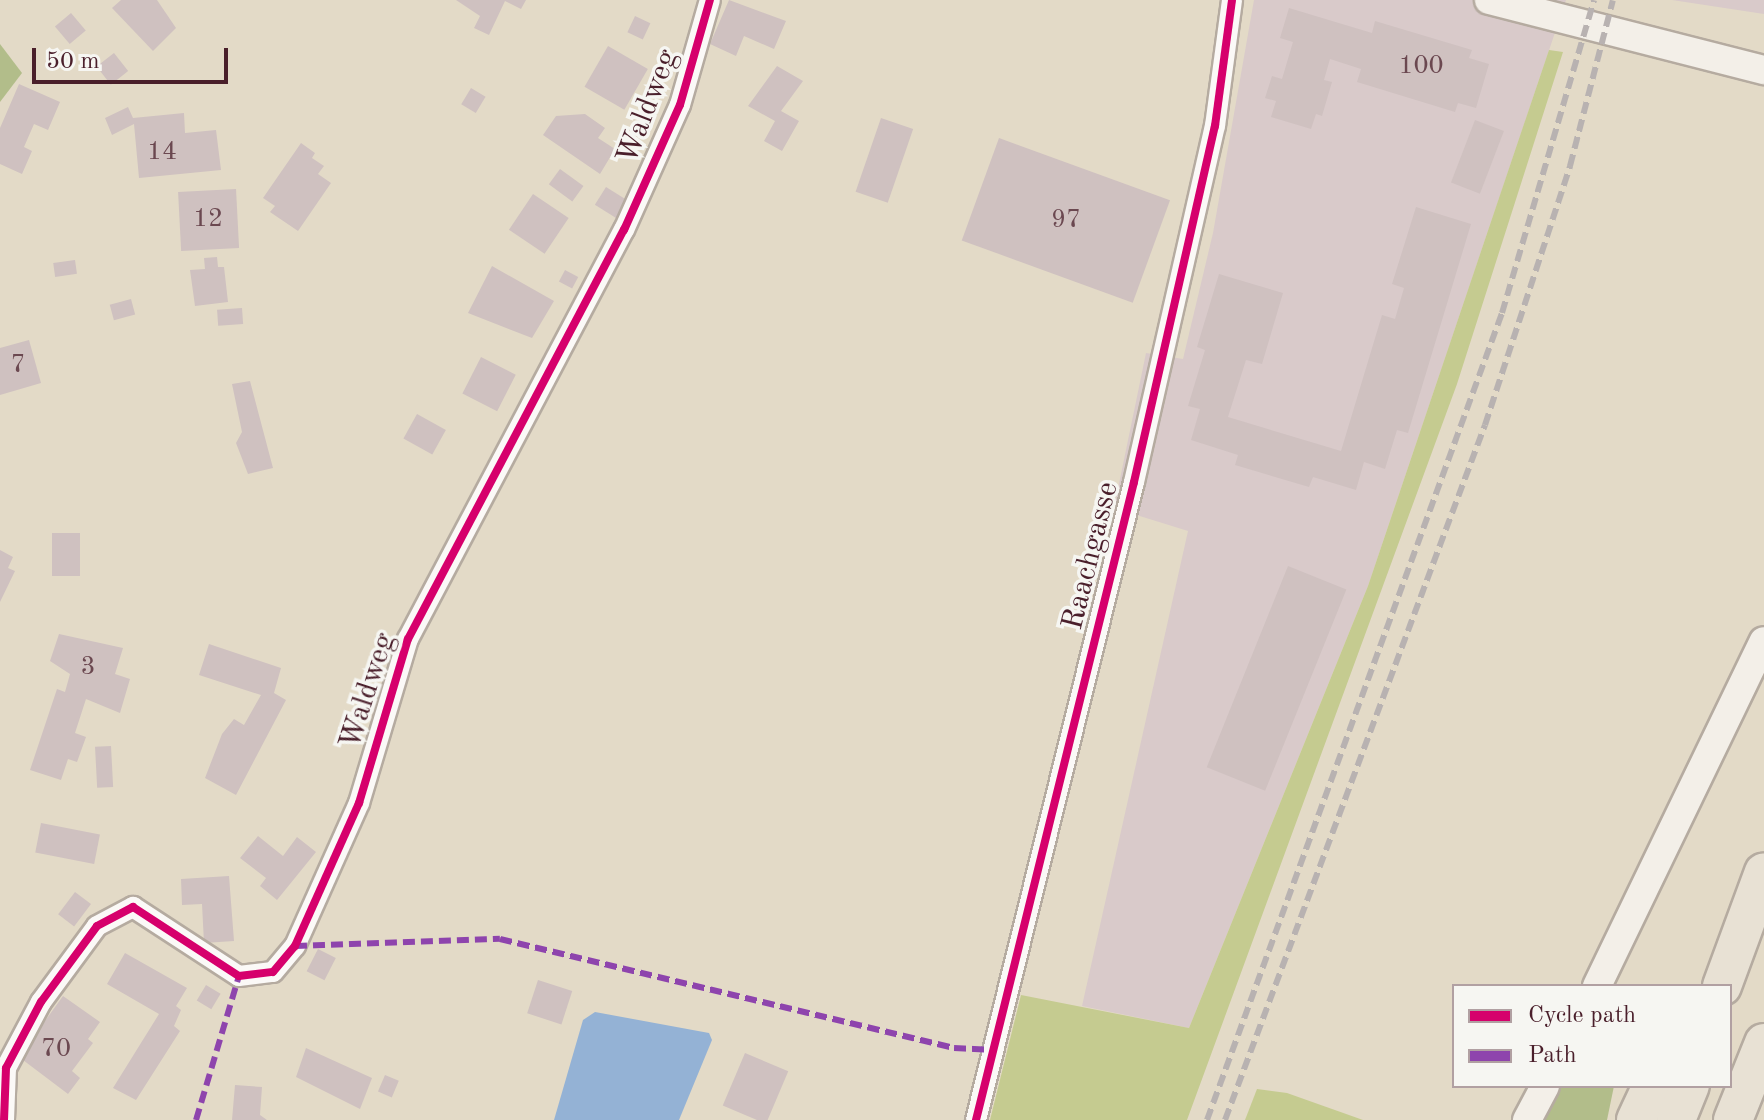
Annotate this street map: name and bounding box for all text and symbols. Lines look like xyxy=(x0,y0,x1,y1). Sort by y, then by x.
scale bar xyxy=(36,32,232,82)
street label: Waldweg xyxy=(610,45,686,169)
text: 50 m xyxy=(46,50,100,74)
house number: 100 xyxy=(1398,51,1444,83)
house number: 14 xyxy=(147,137,177,169)
house number: 12 xyxy=(193,204,223,236)
house number: 97 xyxy=(1051,205,1081,237)
house number: 7 xyxy=(10,350,26,382)
street label: Raachgasse xyxy=(1055,478,1127,634)
street label: Waldweg xyxy=(332,628,404,754)
house number: 3 xyxy=(80,652,96,684)
legend xyxy=(1452,984,1732,1088)
text: Cycle path xyxy=(1528,1004,1636,1028)
house number: 70 xyxy=(41,1034,71,1066)
text: Path xyxy=(1528,1044,1577,1068)

